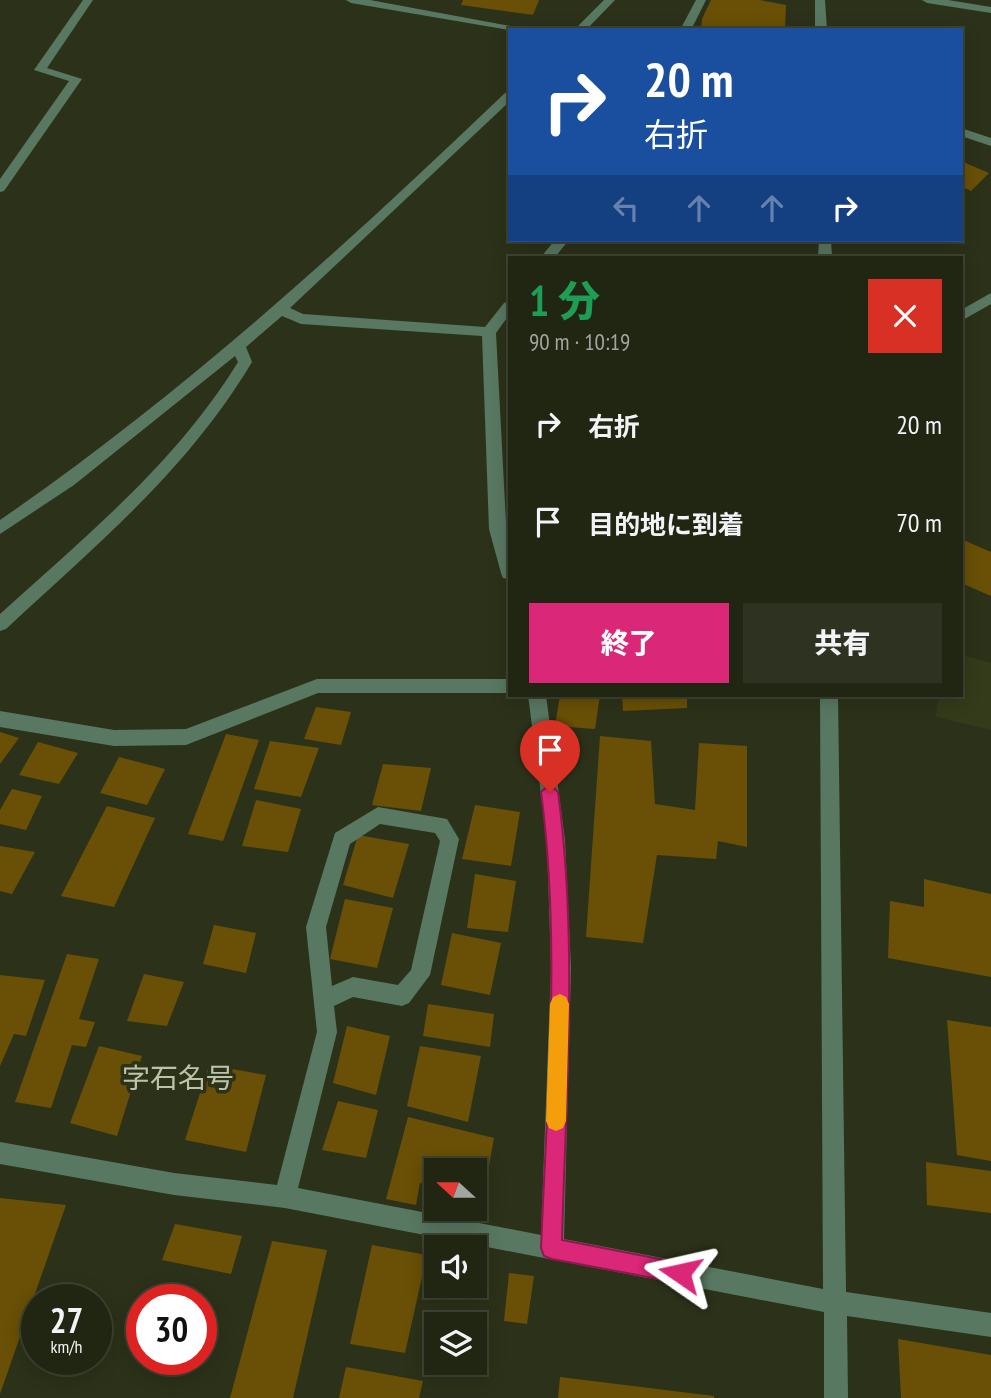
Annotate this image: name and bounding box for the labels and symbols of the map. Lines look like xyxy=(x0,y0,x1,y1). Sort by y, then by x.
pin xyxy=(520,720,580,792)
district label: 字石名号 xyxy=(122,1059,234,1096)
north arrow xyxy=(424,1158,486,1222)
position arrow xyxy=(643,1236,717,1310)
speed limit sign: 30 xyxy=(126,1284,217,1375)

